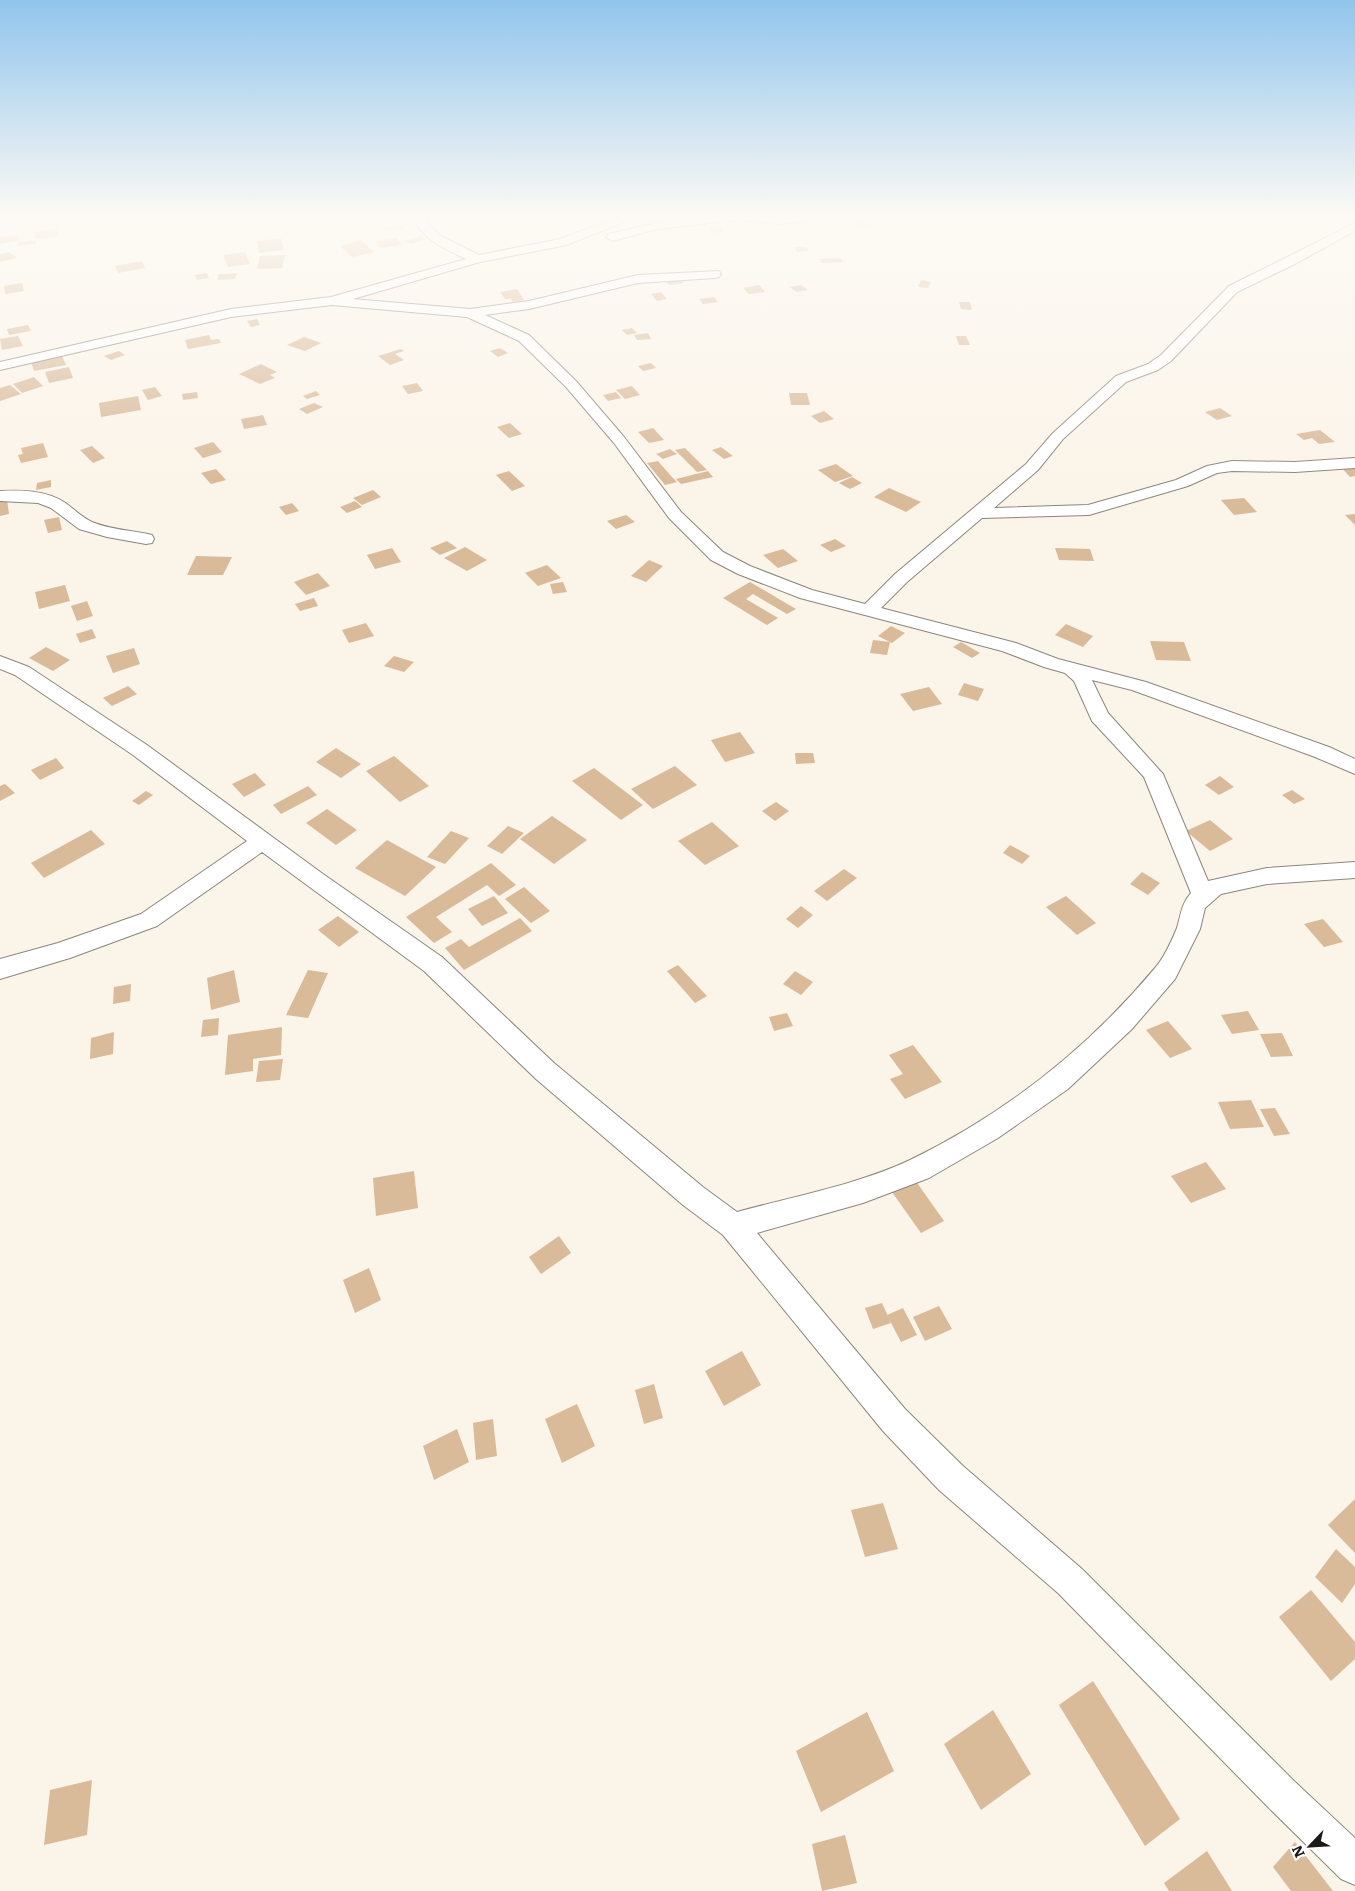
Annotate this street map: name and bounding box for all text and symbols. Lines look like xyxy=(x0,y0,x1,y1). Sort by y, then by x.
north arrow xyxy=(1285,1821,1335,1871)
text: N xyxy=(1286,1842,1309,1861)

